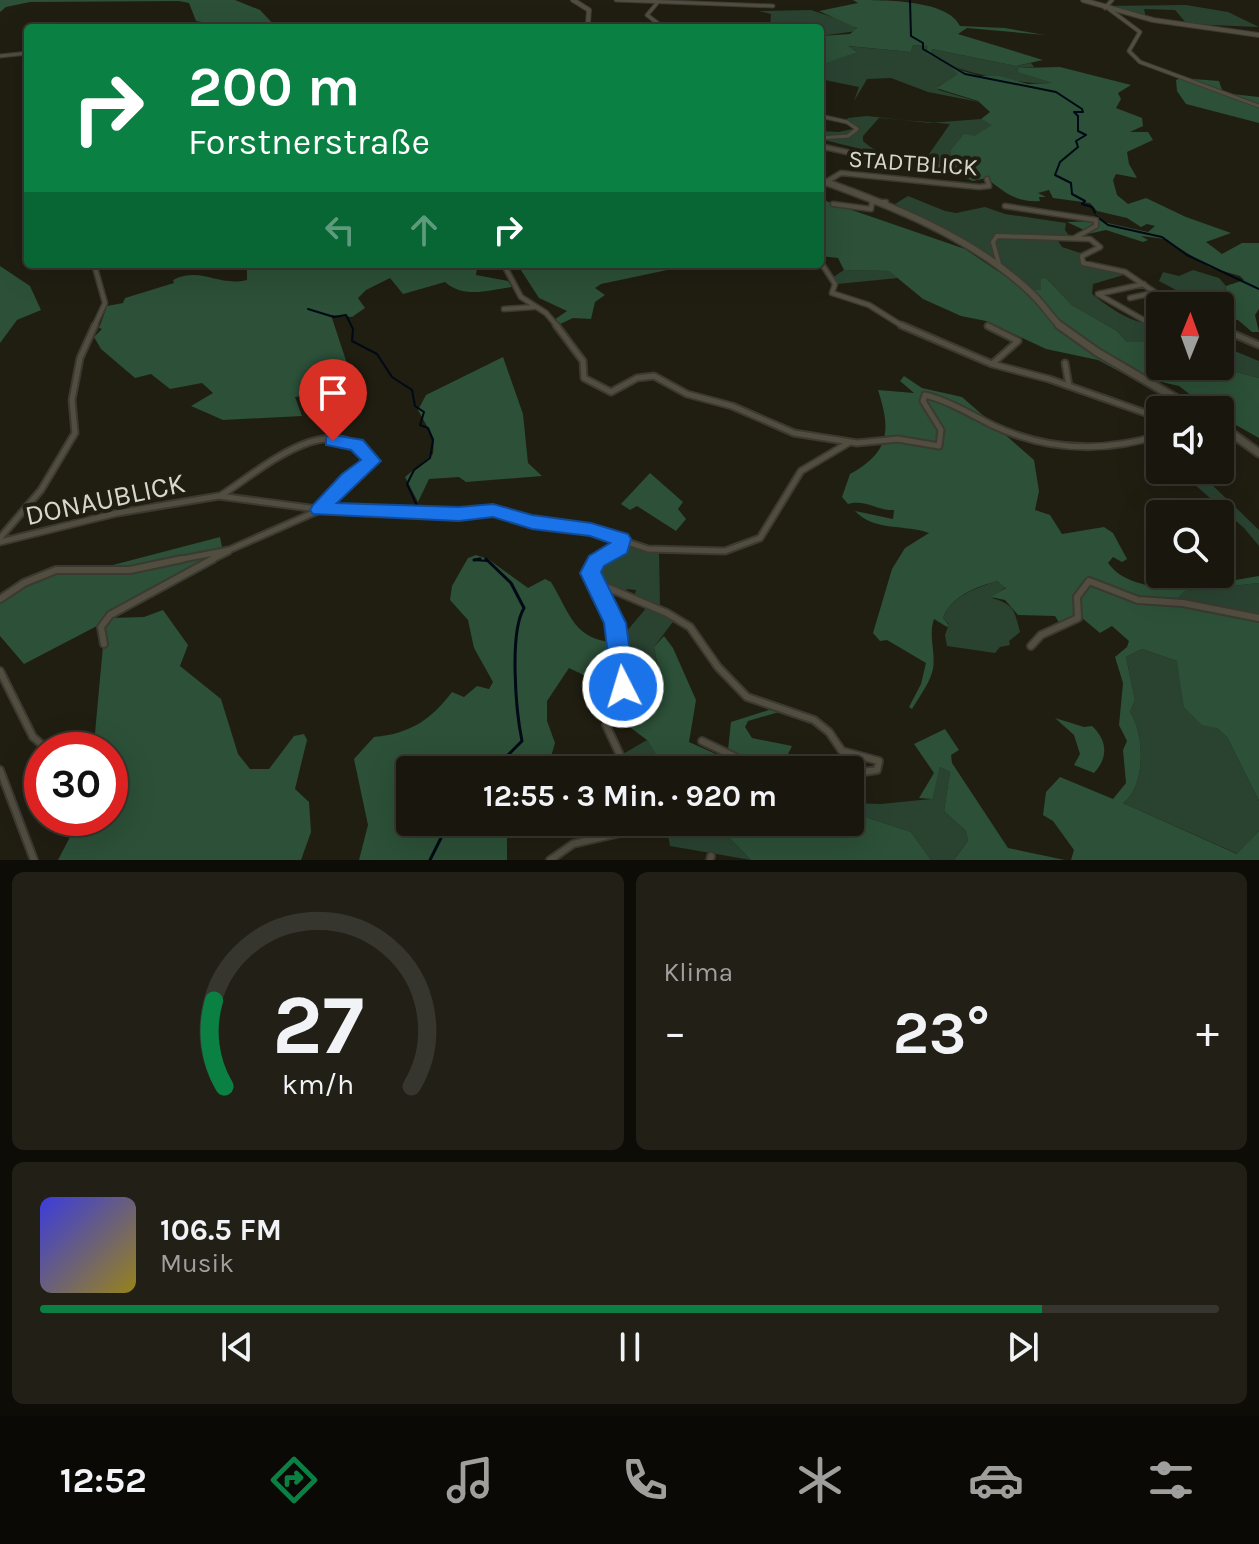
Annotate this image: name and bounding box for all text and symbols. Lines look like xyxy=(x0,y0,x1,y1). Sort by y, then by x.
text: 200 m xyxy=(188,54,360,119)
icon: right xyxy=(56,56,160,160)
text: Forstnerstraße xyxy=(188,121,430,163)
street label: STADTBLICK xyxy=(848,145,979,182)
icon: left xyxy=(318,208,362,252)
icon: ahead xyxy=(402,208,446,252)
icon: right xyxy=(486,208,530,252)
north arrow xyxy=(1146,292,1234,380)
map controls xyxy=(1146,292,1234,588)
pin xyxy=(299,359,367,441)
icon: arrive xyxy=(311,371,355,415)
button: sound xyxy=(1146,396,1234,484)
street label: DONAUBLICK xyxy=(22,466,188,532)
button: search xyxy=(1146,500,1234,588)
position arrow xyxy=(581,645,665,729)
speed limit sign: 30 xyxy=(24,732,128,836)
text: 12:55 · 3 Min. · 920 m xyxy=(483,778,777,814)
text: Klima xyxy=(664,957,733,988)
text: 27 xyxy=(272,977,364,1074)
text: 23° xyxy=(893,998,990,1068)
text: − xyxy=(664,1007,687,1058)
text: + xyxy=(1196,1007,1219,1058)
text: km/h xyxy=(282,1068,354,1101)
text: 106.5 FM xyxy=(160,1212,282,1248)
text: Musik xyxy=(160,1248,234,1279)
icon: previous xyxy=(215,1325,259,1369)
icon: pause xyxy=(608,1325,652,1369)
icon: next xyxy=(1001,1325,1045,1369)
icon: directions xyxy=(266,1452,322,1508)
icon: music xyxy=(442,1452,498,1508)
icon: phone xyxy=(617,1452,673,1508)
icon: climate xyxy=(792,1452,848,1508)
icon: car xyxy=(968,1452,1024,1508)
icon: filters xyxy=(1143,1452,1199,1508)
text: 12:52 xyxy=(60,1459,147,1501)

